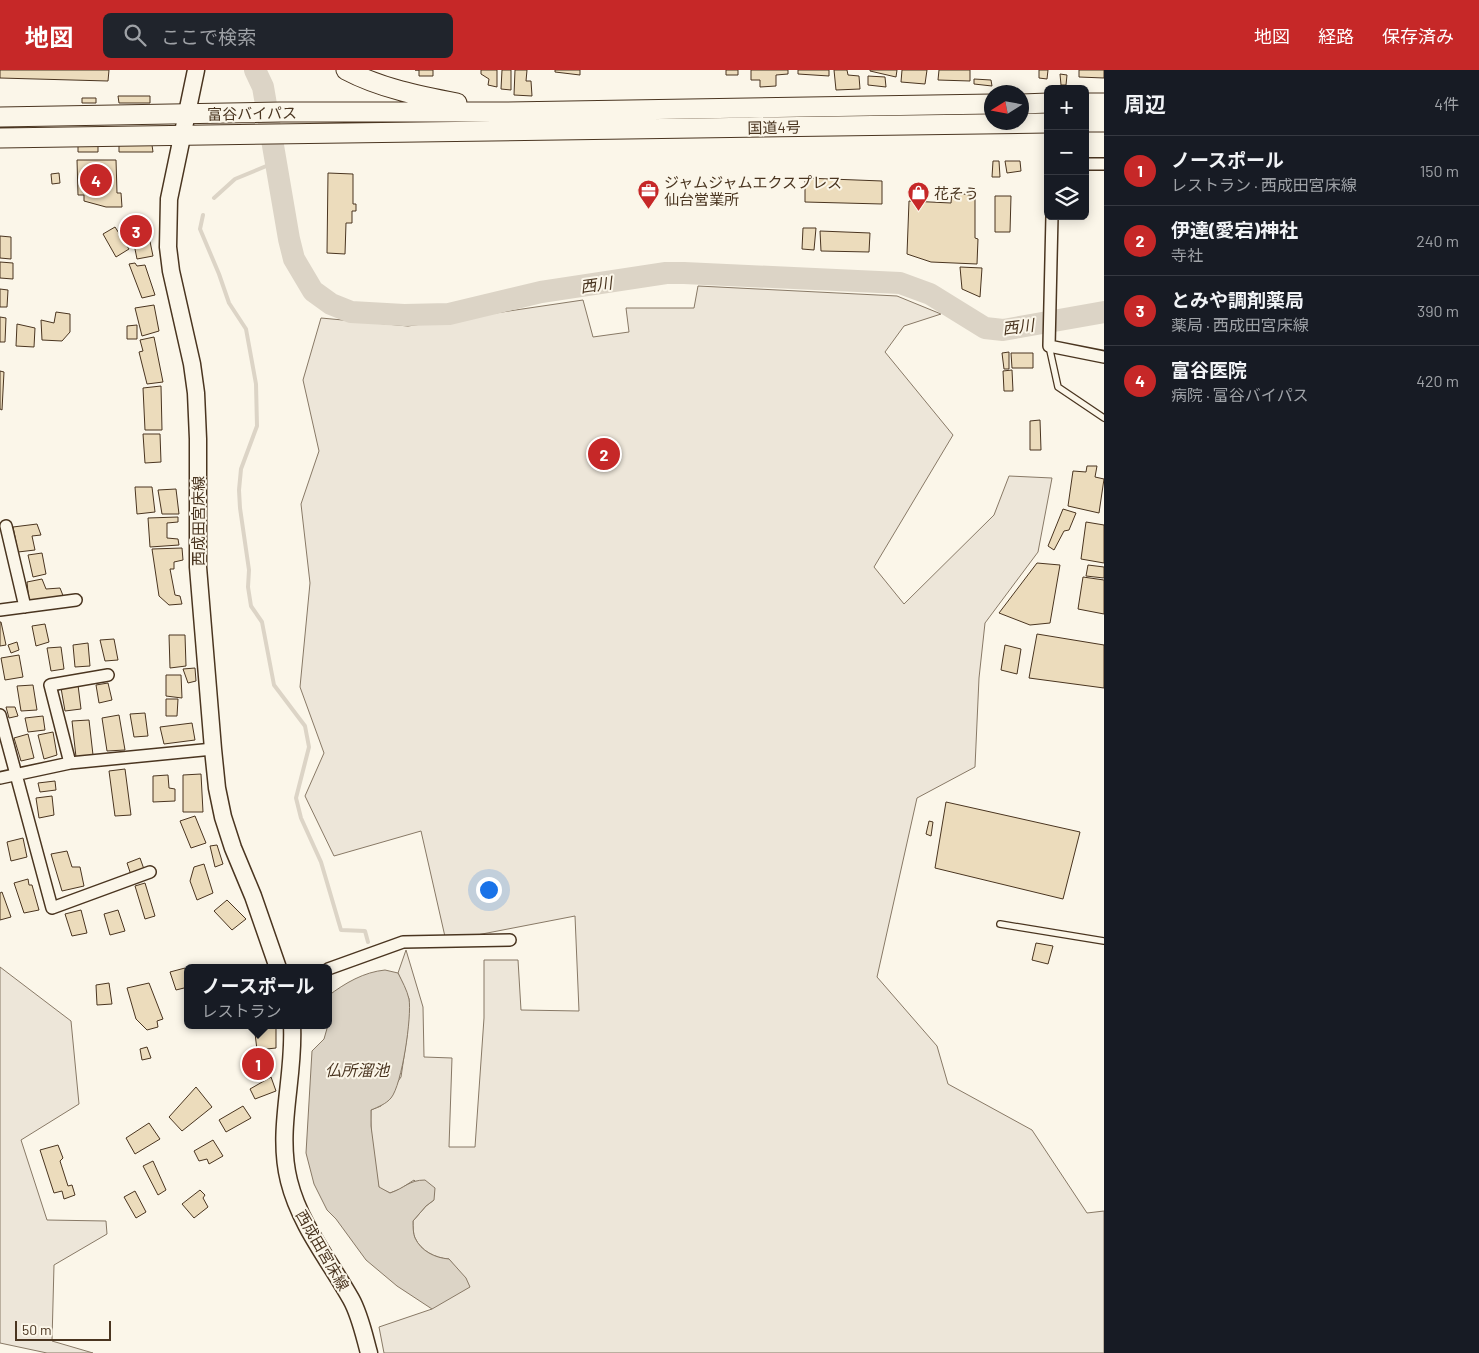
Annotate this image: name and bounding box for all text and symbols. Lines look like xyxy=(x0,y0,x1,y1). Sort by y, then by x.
search box xyxy=(103,13,453,58)
icon: search xyxy=(121,21,149,49)
text: 地図 xyxy=(25,22,73,51)
text: ここで検索 xyxy=(161,25,256,48)
text: 地図 xyxy=(1254,25,1290,47)
text: 経路 xyxy=(1318,25,1354,47)
text: 保存済み xyxy=(1382,25,1454,47)
north arrow xyxy=(984,85,1029,130)
map controls xyxy=(1044,85,1089,220)
button: + xyxy=(1044,85,1089,130)
text: 周辺 xyxy=(1124,91,1166,116)
text: 4件 xyxy=(1434,94,1459,113)
street label: 富谷バイパス xyxy=(207,103,297,123)
street label: 国道4号 xyxy=(747,118,801,136)
button: − xyxy=(1044,130,1089,175)
text: ノースポール xyxy=(1171,148,1284,171)
pin: 4 xyxy=(80,161,112,199)
text: 1 xyxy=(1137,161,1143,180)
text: 150 m xyxy=(1420,161,1459,180)
place label: ジャムジャムエクスプレス 仙台営業所 xyxy=(664,173,842,208)
button: layers xyxy=(1044,175,1089,220)
text: レストラン · 西成田宮床線 xyxy=(1171,175,1357,194)
office icon: ジャムジャムエクスプレス 仙台営業所 xyxy=(636,179,660,210)
shop icon: 花そう xyxy=(906,181,930,212)
place label: 花そう xyxy=(934,184,979,202)
pin: 3 xyxy=(120,212,152,250)
text: 伊達(愛宕)神社 xyxy=(1171,218,1298,241)
text: 2 xyxy=(1136,231,1144,250)
text: 240 m xyxy=(1416,231,1459,250)
text: 寺社 xyxy=(1171,245,1203,264)
water label: 西川 xyxy=(579,272,615,296)
text: とみや調剤薬局 xyxy=(1171,288,1304,311)
text: 3 xyxy=(1136,301,1144,320)
text: 390 m xyxy=(1417,301,1459,320)
water label: 西川 xyxy=(1001,314,1037,337)
text: 薬局 · 西成田宮床線 xyxy=(1171,315,1309,334)
text: 富谷医院 xyxy=(1171,358,1247,381)
text: 4 xyxy=(1135,371,1145,390)
text: 420 m xyxy=(1416,371,1459,390)
text: 病院 · 富谷バイパス xyxy=(1171,385,1308,404)
pin: 2 xyxy=(588,435,620,473)
street label: 西成田宮床線 xyxy=(189,476,207,566)
your location xyxy=(476,877,502,903)
popup xyxy=(184,964,332,1029)
text: ノースポール xyxy=(201,974,315,997)
text: レストラン xyxy=(201,1001,281,1020)
pin: 1 xyxy=(242,1045,274,1083)
water label: 仏所溜池 xyxy=(325,1060,391,1079)
street label: 西成田宮床線 xyxy=(293,1207,353,1293)
scale bar xyxy=(15,1318,111,1341)
text: 50 m xyxy=(22,1321,51,1338)

